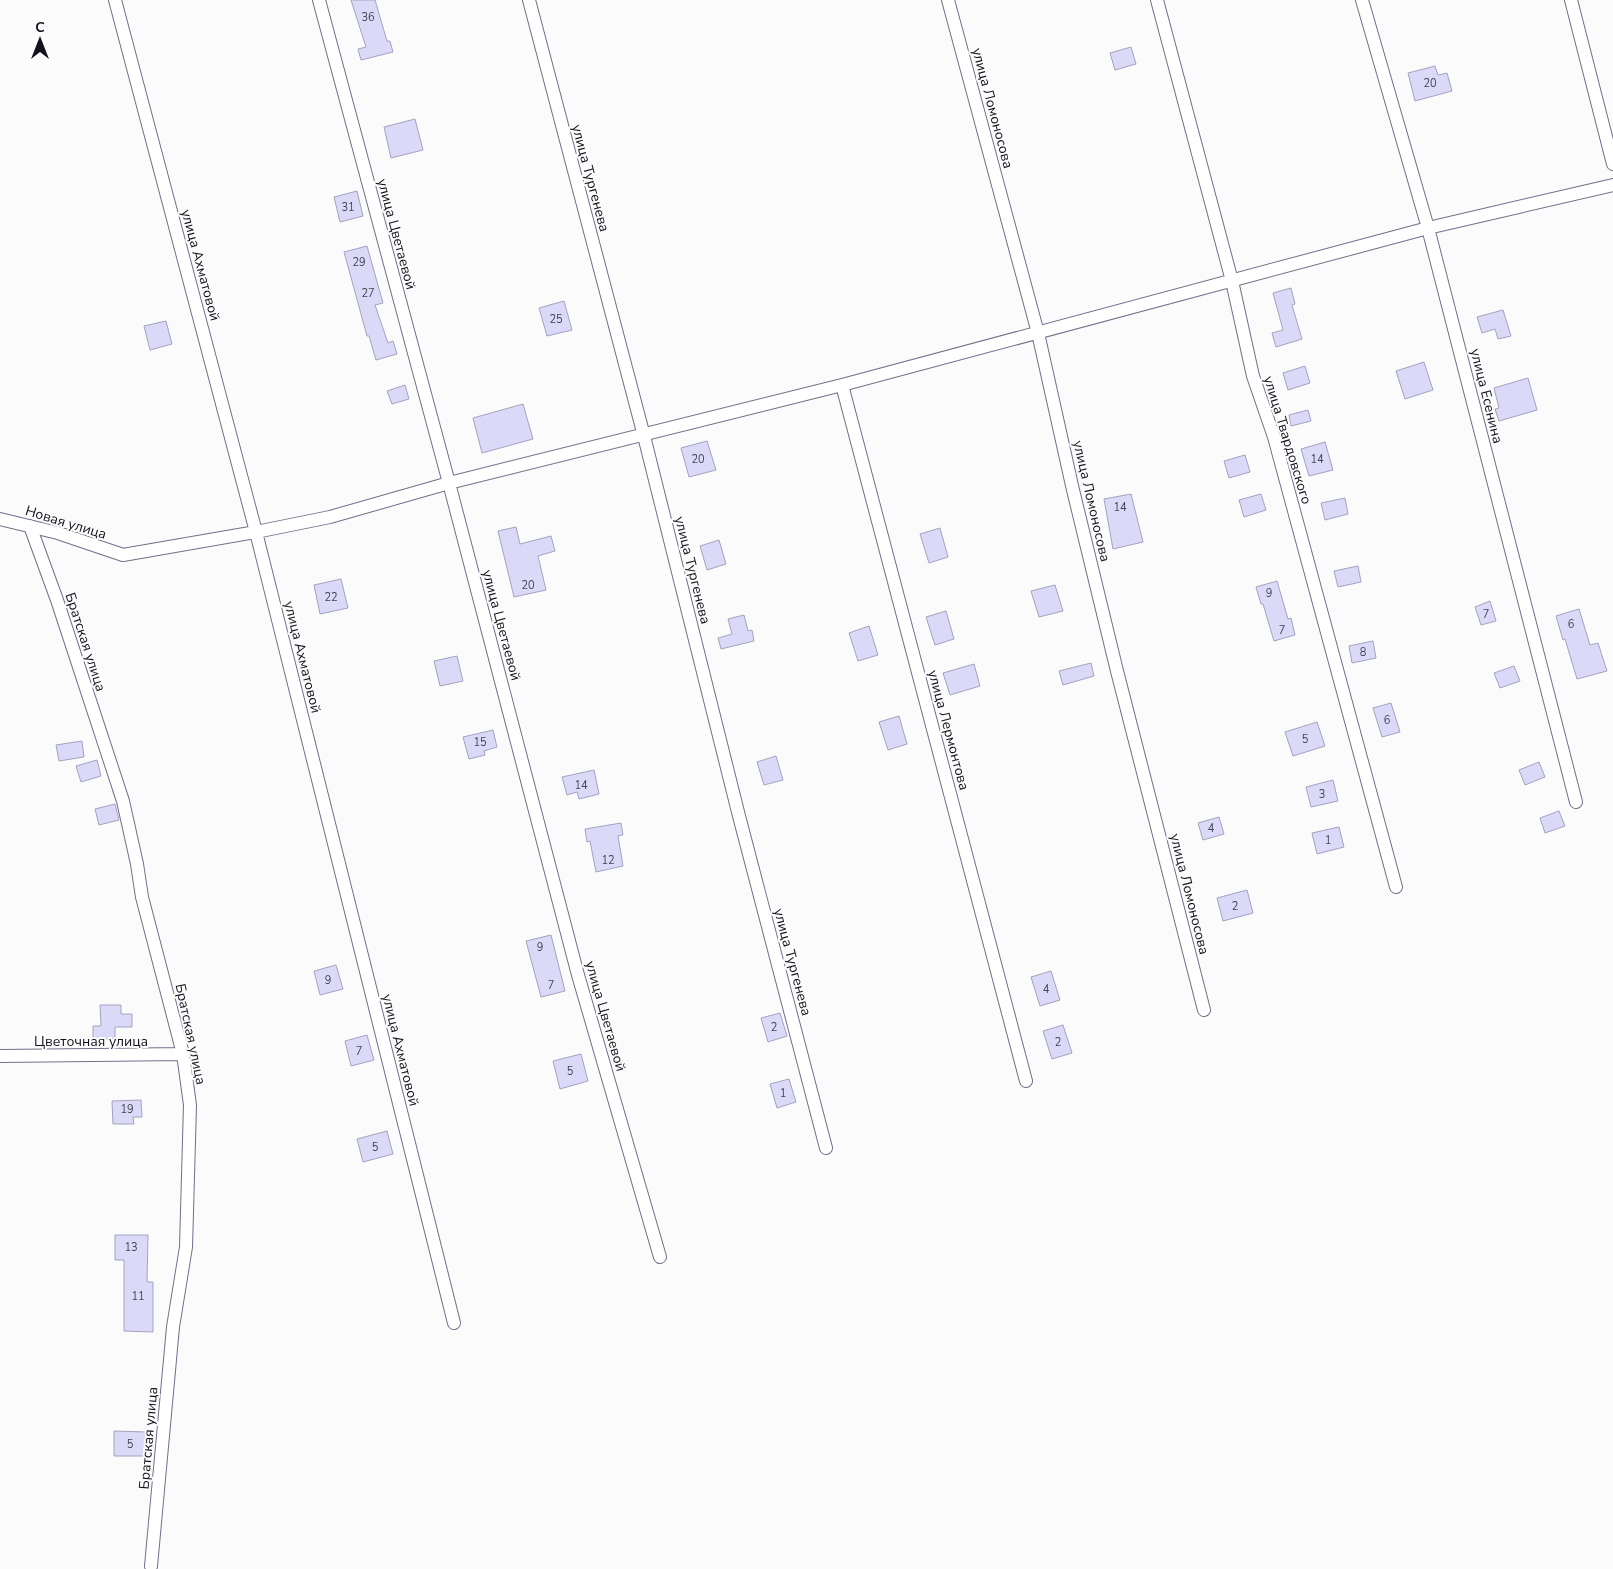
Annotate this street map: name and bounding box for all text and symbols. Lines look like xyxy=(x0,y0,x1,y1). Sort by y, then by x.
house number: 36 xyxy=(361,10,375,25)
north arrow xyxy=(15,15,65,65)
text: С xyxy=(35,18,45,37)
street label: улица Ломоносова xyxy=(967,46,1018,170)
house number: 20 xyxy=(1423,76,1437,91)
street label: улица Тургенева xyxy=(567,122,614,234)
street label: улица Цветаевой xyxy=(373,177,420,292)
house number: 31 xyxy=(341,200,355,215)
street label: улица Ахматовой xyxy=(176,207,225,323)
house number: 29 xyxy=(352,255,366,270)
house number: 27 xyxy=(361,286,375,301)
house number: 25 xyxy=(549,312,563,327)
street label: улица Есенина xyxy=(1466,347,1507,446)
street label: улица Твардовского xyxy=(1259,374,1316,507)
street label: улица Ломоносова xyxy=(1068,439,1115,564)
house number: 20 xyxy=(691,452,705,467)
house number: 14 xyxy=(1310,452,1324,467)
house number: 14 xyxy=(1113,500,1127,515)
street label: Новая улица xyxy=(23,501,109,544)
street label: улица Тургенева xyxy=(670,514,715,626)
street label: улица Цветаевой xyxy=(478,568,525,683)
house number: 20 xyxy=(521,578,535,593)
house number: 9 xyxy=(1266,586,1272,601)
street label: Братская улица xyxy=(61,590,110,694)
house number: 22 xyxy=(324,590,338,605)
street label: улица Ахматовой xyxy=(279,599,326,715)
house number: 7 xyxy=(1483,607,1489,622)
house number: 6 xyxy=(1568,617,1575,632)
house number: 7 xyxy=(1279,623,1285,638)
house number: 8 xyxy=(1360,645,1367,660)
street label: улица Лермонтова xyxy=(923,668,974,792)
house number: 6 xyxy=(1384,713,1391,728)
house number: 5 xyxy=(1302,732,1309,747)
house number: 15 xyxy=(473,735,487,750)
house number: 14 xyxy=(574,778,588,793)
house number: 3 xyxy=(1319,787,1325,802)
house number: 4 xyxy=(1208,821,1215,836)
street label: улица Ломоносова xyxy=(1165,832,1214,957)
house number: 1 xyxy=(1325,833,1331,848)
house number: 12 xyxy=(601,853,615,868)
house number: 2 xyxy=(1232,899,1238,914)
street label: улица Тургенева xyxy=(769,906,816,1018)
house number: 9 xyxy=(537,940,543,955)
street label: улица Цветаевой xyxy=(581,959,630,1074)
house number: 9 xyxy=(325,973,331,988)
house number: 7 xyxy=(548,978,554,993)
street label: Братская улица xyxy=(171,982,211,1086)
house number: 4 xyxy=(1043,982,1050,997)
street label: улица Ахматовой xyxy=(377,992,424,1108)
house number: 2 xyxy=(771,1020,777,1035)
street label: Цветочная улица xyxy=(34,1032,148,1051)
house number: 2 xyxy=(1055,1035,1061,1050)
house number: 7 xyxy=(356,1044,362,1059)
house number: 5 xyxy=(567,1064,574,1079)
house number: 1 xyxy=(780,1086,786,1101)
house number: 19 xyxy=(120,1102,134,1117)
house number: 5 xyxy=(372,1140,379,1155)
house number: 13 xyxy=(124,1240,138,1255)
house number: 11 xyxy=(131,1289,145,1304)
street label: Братская улица xyxy=(135,1386,162,1490)
house number: 5 xyxy=(127,1437,134,1452)

